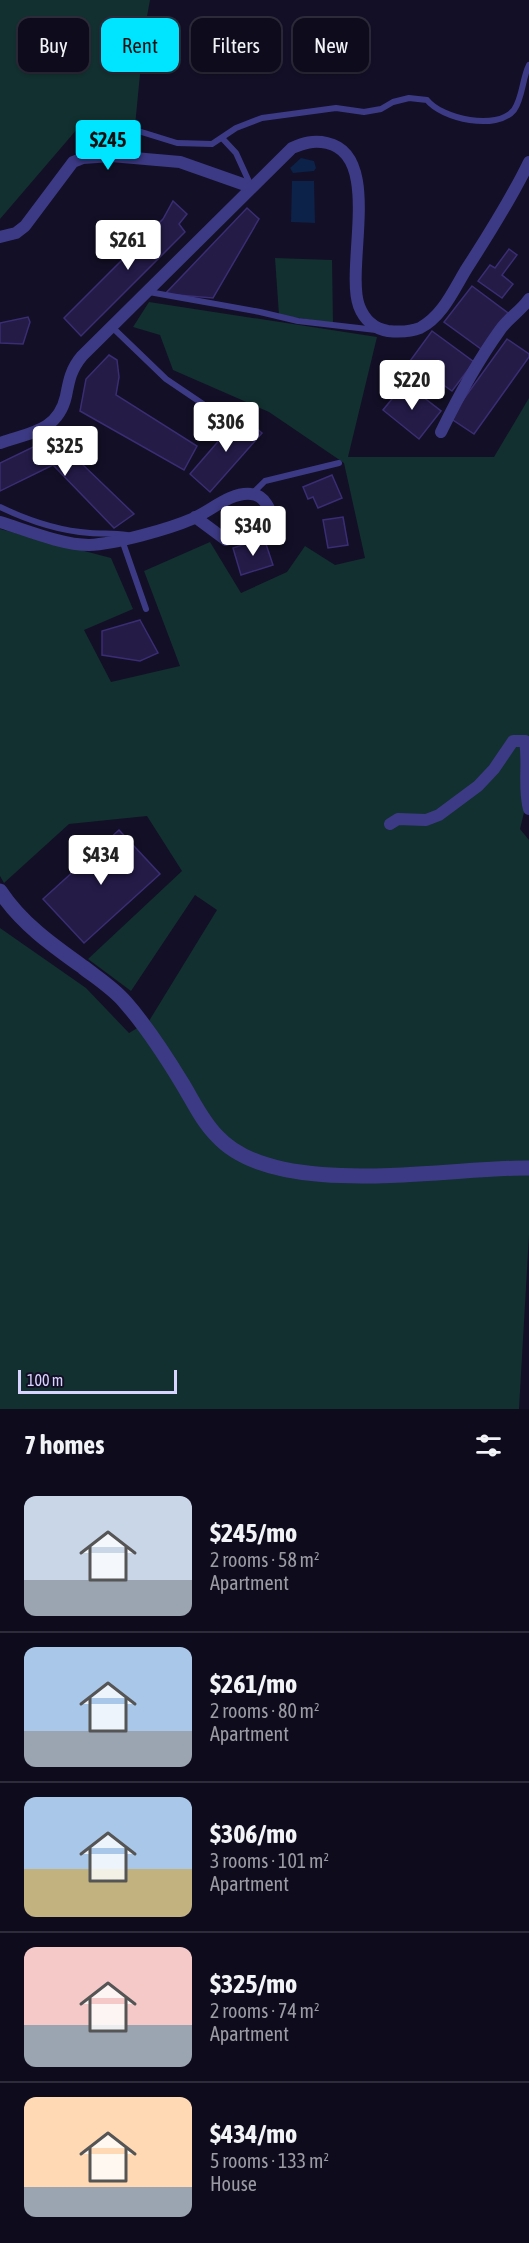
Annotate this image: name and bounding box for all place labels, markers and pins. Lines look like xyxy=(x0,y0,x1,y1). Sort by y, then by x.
pin: $245 xyxy=(72,120,144,171)
pin: $261 xyxy=(92,220,164,271)
pin: $220 xyxy=(376,360,448,411)
pin: $306 xyxy=(190,402,262,453)
pin: $325 xyxy=(29,426,101,477)
pin: $340 xyxy=(217,506,289,557)
pin: $434 xyxy=(65,835,137,886)

